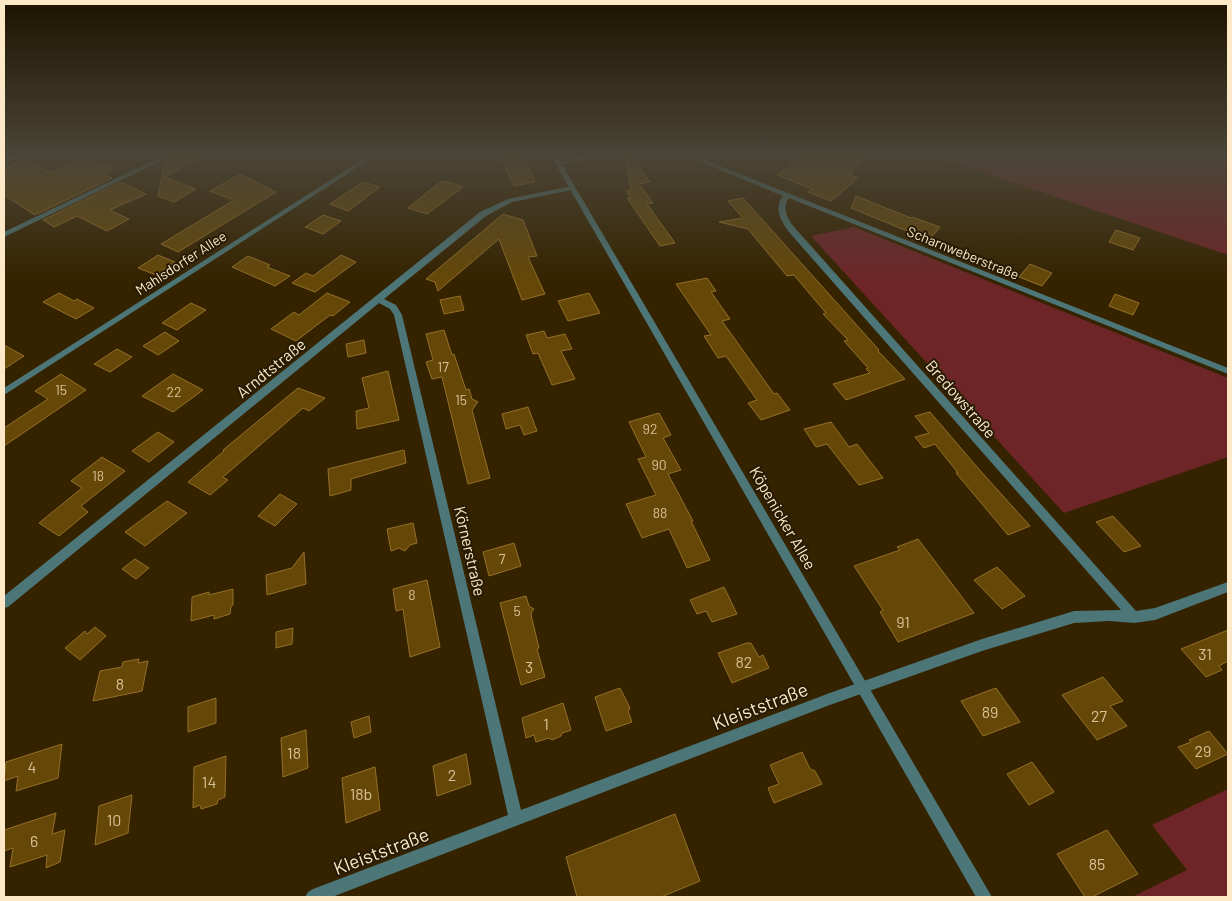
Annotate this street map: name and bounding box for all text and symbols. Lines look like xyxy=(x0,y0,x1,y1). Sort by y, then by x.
street label: Scharnweberstraße xyxy=(905,222,1022,283)
street label: Mahlsdorfer Allee xyxy=(132,227,229,298)
street label: Arndtstraße xyxy=(232,334,309,401)
street label: Bredowstraße xyxy=(922,356,1000,442)
house number: 17 xyxy=(437,358,449,375)
house number: 15 xyxy=(55,381,67,398)
house number: 22 xyxy=(166,383,182,400)
house number: 15 xyxy=(455,391,467,408)
house number: 92 xyxy=(643,420,657,437)
house number: 90 xyxy=(651,456,667,473)
street label: Köpenicker Allee xyxy=(746,463,821,573)
house number: 18 xyxy=(92,467,104,484)
street label: Körnerstraße xyxy=(451,504,490,598)
house number: 88 xyxy=(653,504,667,521)
house number: 7 xyxy=(499,550,506,567)
house number: 8 xyxy=(408,586,416,603)
house number: 5 xyxy=(513,602,521,619)
house number: 91 xyxy=(896,612,910,631)
house number: 31 xyxy=(1198,644,1212,663)
house number: 82 xyxy=(736,652,752,671)
house number: 3 xyxy=(525,657,533,676)
house number: 8 xyxy=(116,674,124,693)
street label: Kleiststraße xyxy=(709,677,811,734)
house number: 89 xyxy=(982,702,998,721)
house number: 27 xyxy=(1091,706,1107,725)
house number: 1 xyxy=(543,714,549,733)
house number: 29 xyxy=(1195,741,1211,760)
house number: 18 xyxy=(287,743,301,762)
house number: 4 xyxy=(28,757,36,776)
house number: 2 xyxy=(448,765,456,784)
house number: 14 xyxy=(202,772,216,791)
house number: 18b xyxy=(350,784,372,803)
house number: 10 xyxy=(107,810,121,829)
street label: Kleiststraße xyxy=(330,822,432,879)
house number: 6 xyxy=(30,831,38,850)
house number: 85 xyxy=(1089,854,1105,873)

